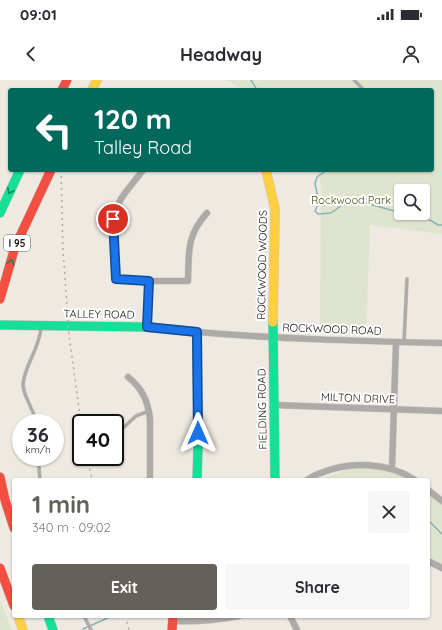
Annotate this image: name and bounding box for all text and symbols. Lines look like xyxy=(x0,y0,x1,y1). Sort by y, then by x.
text: 09:01 xyxy=(20,5,57,24)
icon: back xyxy=(20,43,42,65)
text: Headway xyxy=(180,43,262,66)
icon: person xyxy=(400,43,422,65)
text: 120 m xyxy=(94,101,172,136)
icon: left xyxy=(28,104,80,156)
text: Talley Road xyxy=(94,136,192,159)
map controls xyxy=(394,184,430,220)
button: search xyxy=(394,184,430,220)
one-way arrow xyxy=(7,187,15,195)
park label: Rockwood Park xyxy=(311,193,391,207)
pin xyxy=(96,202,130,236)
icon: arrive xyxy=(102,208,124,230)
street label: ROCKWOOD WOODS xyxy=(254,210,270,320)
road number: I 95 xyxy=(4,235,30,251)
one-way arrow xyxy=(6,258,15,265)
street label: TALLEY ROAD xyxy=(63,306,135,322)
street label: ROCKWOOD ROAD xyxy=(282,320,382,338)
street label: FIELDING ROAD xyxy=(254,368,270,450)
street label: MILTON DRIVE xyxy=(321,390,395,406)
position arrow xyxy=(177,412,219,454)
speed limit sign: 40 xyxy=(72,414,124,466)
text: 36 xyxy=(27,422,49,447)
text: km/h xyxy=(25,443,51,456)
text: 1 min xyxy=(32,489,90,519)
button: close xyxy=(368,491,410,533)
text: 340 m · 09:02 xyxy=(32,519,111,535)
button: Exit xyxy=(32,564,217,610)
button: Share xyxy=(225,564,410,610)

